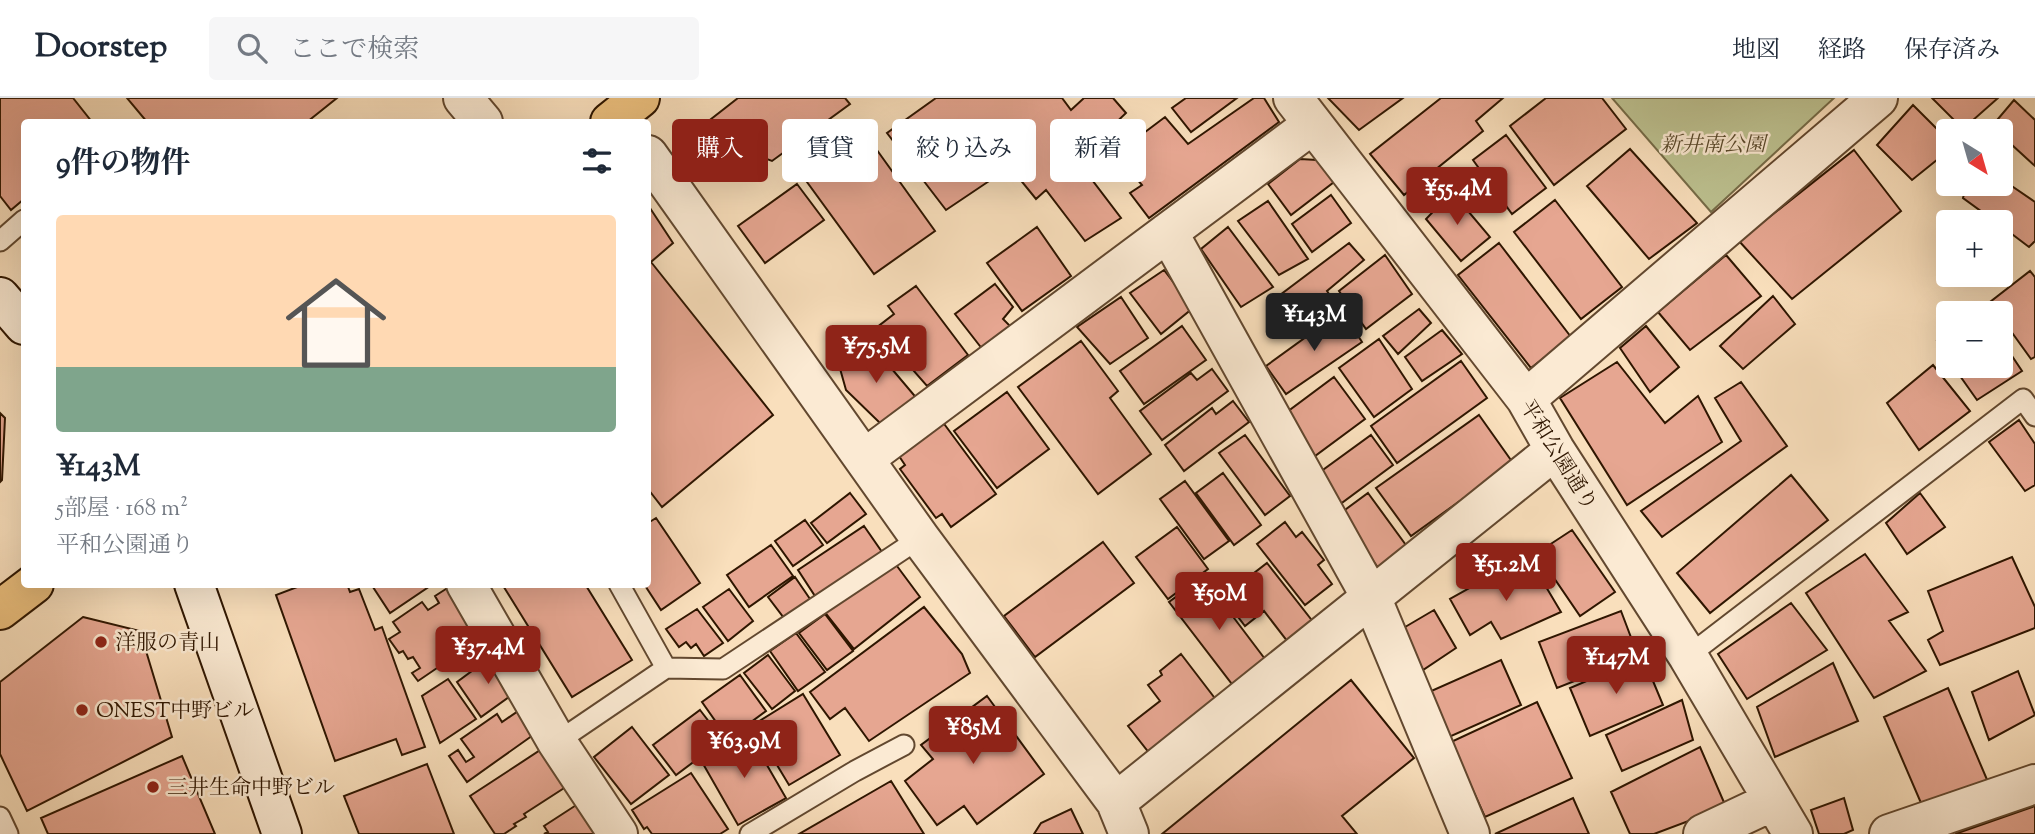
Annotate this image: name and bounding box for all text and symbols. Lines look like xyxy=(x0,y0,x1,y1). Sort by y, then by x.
search box xyxy=(209,17,699,80)
text: Doorstep xyxy=(35,24,167,72)
icon: search xyxy=(233,29,271,67)
text: ここで検索 xyxy=(289,32,419,69)
text: 地図 xyxy=(1732,34,1780,68)
text: 経路 xyxy=(1818,34,1866,68)
text: 保存済み xyxy=(1904,34,2000,68)
chip: 購入 xyxy=(672,119,768,182)
chip: 賃貸 xyxy=(782,119,878,182)
chip: 絞り込み xyxy=(892,119,1036,182)
chip: 新着 xyxy=(1050,119,1146,182)
north arrow xyxy=(1936,119,2012,196)
map controls xyxy=(1936,119,2013,378)
park label: 新井南公園 xyxy=(1661,131,1768,161)
icon: filters xyxy=(578,142,616,180)
text: 9件の物件 xyxy=(56,143,191,186)
pin: ¥55.4M xyxy=(1400,167,1514,227)
text: ¥55.4M xyxy=(1422,173,1492,206)
button: + xyxy=(1936,210,2013,287)
icon: home xyxy=(273,260,399,386)
pin: ¥143M xyxy=(1265,294,1363,353)
text: ¥143M xyxy=(1282,299,1346,332)
button: − xyxy=(1936,301,2013,378)
pin: ¥75.5M xyxy=(819,326,933,385)
text: ¥75.5M xyxy=(841,331,911,364)
street label: 平和公園通り xyxy=(1511,395,1603,517)
text: ¥143M xyxy=(56,446,140,489)
text: 5部屋 · 168 m² xyxy=(56,493,188,526)
text: 平和公園通り xyxy=(56,530,194,563)
pin: ¥51.2M xyxy=(1449,544,1563,603)
text: ¥51.2M xyxy=(1472,549,1540,582)
pin: ¥50M xyxy=(1178,573,1260,632)
text: ¥50M xyxy=(1191,578,1247,611)
pin: ¥37.4M xyxy=(431,626,545,686)
place label: 洋服の青山 xyxy=(115,629,220,659)
text: ¥37.4M xyxy=(451,632,525,665)
marker: 洋服の青山 xyxy=(93,634,109,650)
pin: ¥147M xyxy=(1567,636,1665,696)
text: ¥147M xyxy=(1583,642,1649,675)
place label: ONEST中野ビル xyxy=(96,697,254,727)
marker: ONEST中野ビル xyxy=(74,702,90,718)
pin: ¥85M xyxy=(932,706,1014,766)
text: ¥85M xyxy=(945,712,1001,745)
pin: ¥63.9M xyxy=(687,720,801,780)
text: ¥63.9M xyxy=(707,726,781,759)
place label: 三井生命中野ビル xyxy=(167,774,335,804)
marker: 三井生命中野ビル xyxy=(145,779,161,795)

